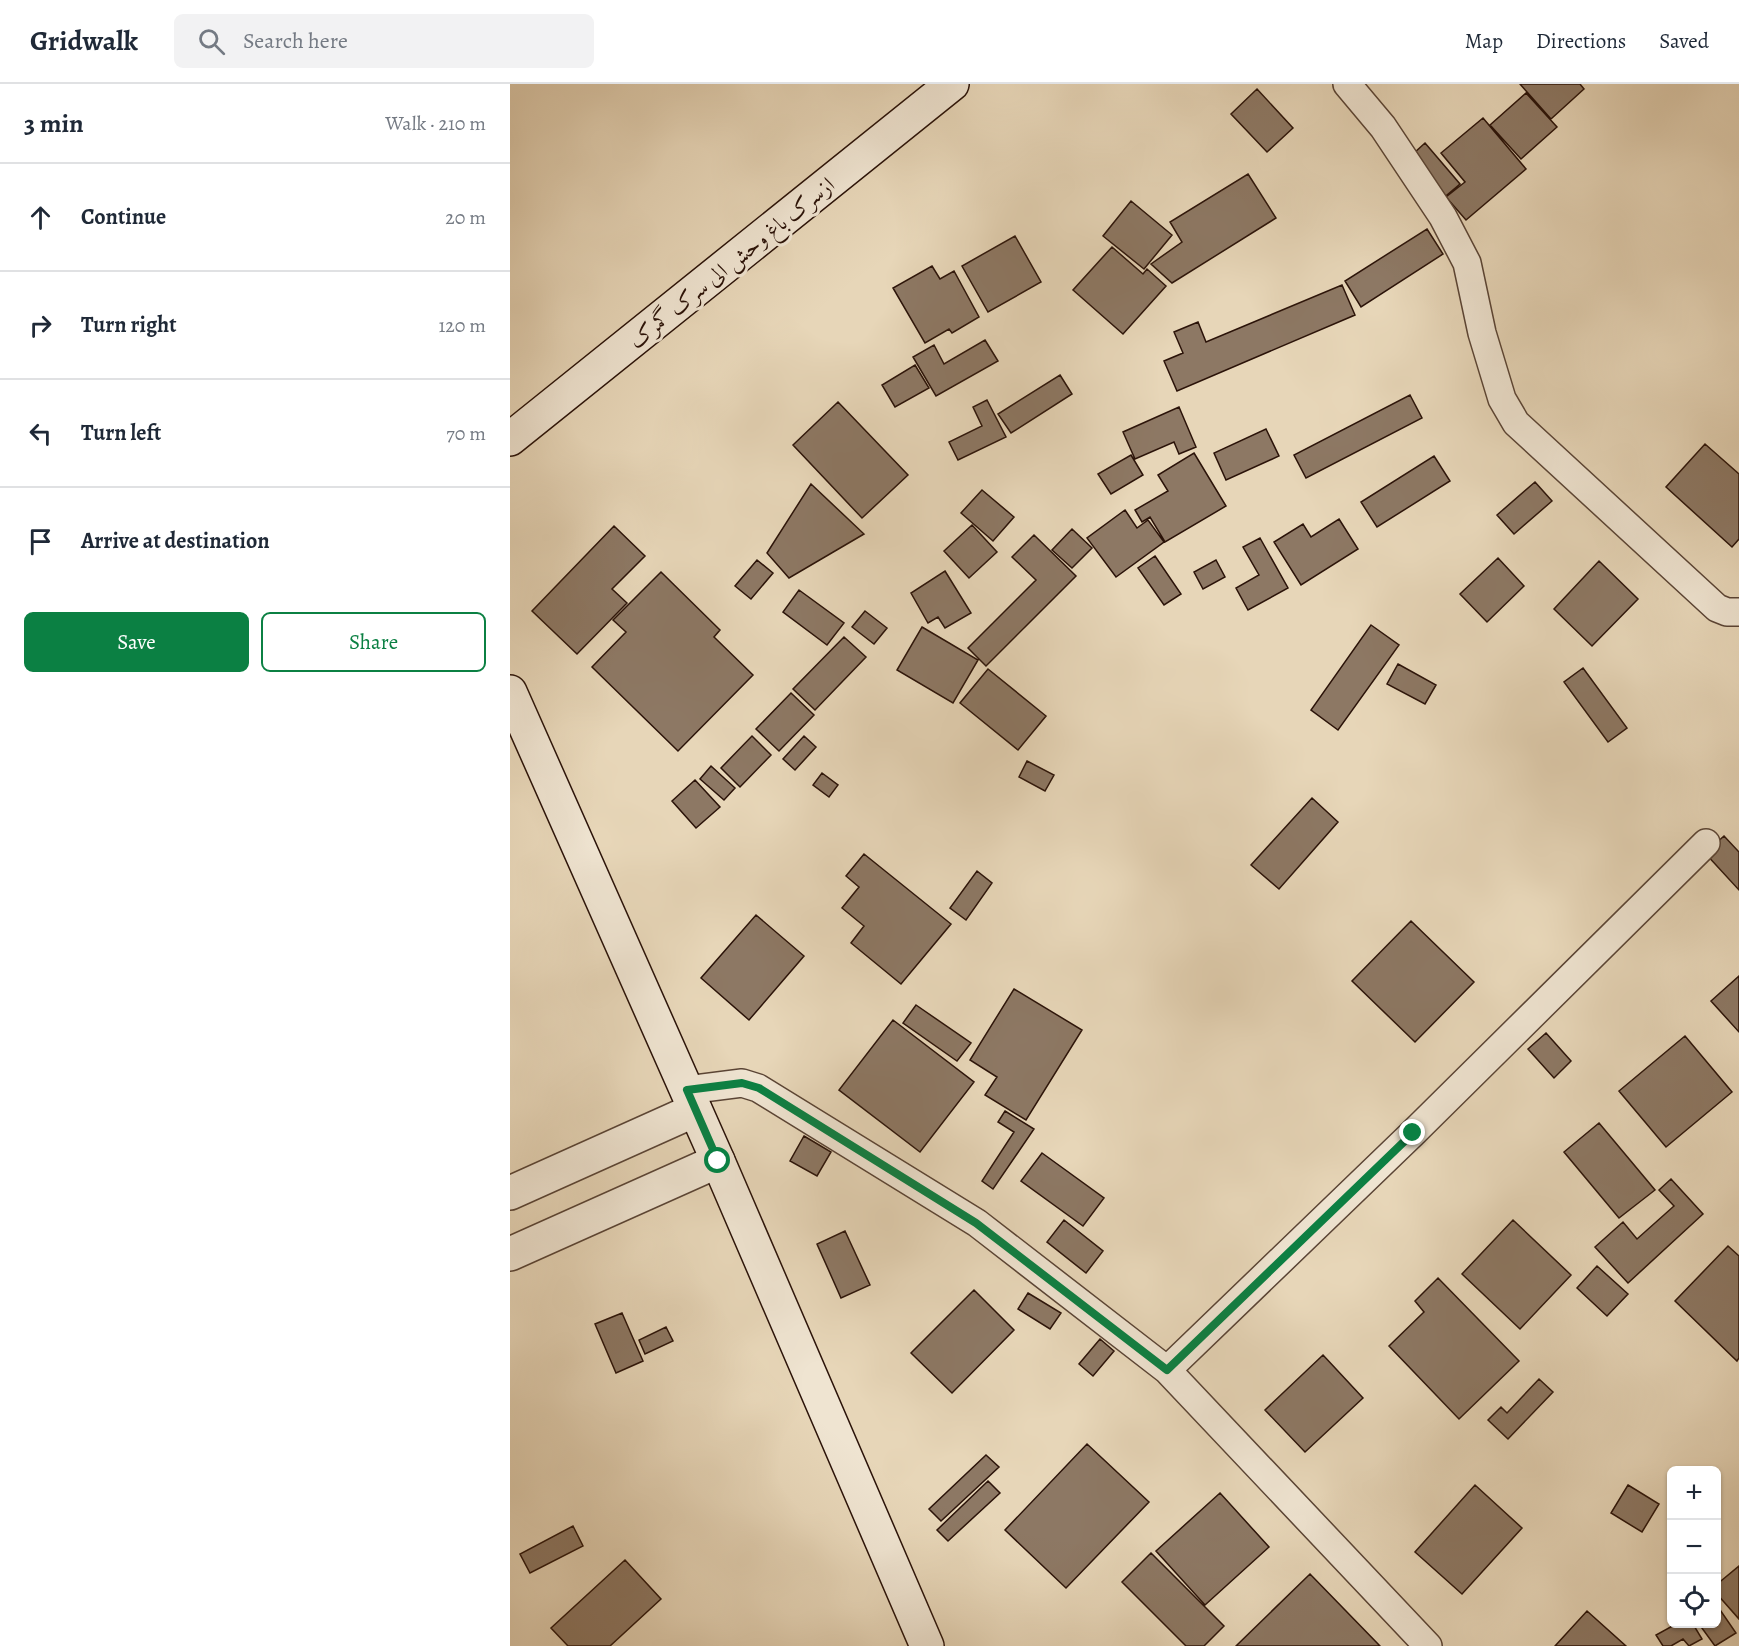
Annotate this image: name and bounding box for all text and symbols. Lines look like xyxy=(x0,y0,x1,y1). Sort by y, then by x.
search box xyxy=(174,14,594,68)
text: Gridwalk xyxy=(30,22,138,60)
icon: search xyxy=(195,25,228,58)
text: Search here xyxy=(243,26,348,56)
text: Map xyxy=(1465,27,1503,55)
text: Directions xyxy=(1536,27,1626,55)
text: Saved xyxy=(1659,27,1709,55)
text: 3 min xyxy=(24,106,84,141)
text: Walk · 210 m xyxy=(385,110,486,137)
street label: ازسرک باغ وحش الی سرک گمرک xyxy=(622,170,843,358)
icon: ahead xyxy=(24,201,57,234)
text: Continue xyxy=(81,202,166,232)
text: 20 m xyxy=(445,204,486,231)
icon: right xyxy=(24,309,57,342)
text: Turn right xyxy=(81,310,177,340)
text: 120 m xyxy=(438,312,486,339)
icon: left xyxy=(24,417,57,450)
text: Turn left xyxy=(81,418,161,448)
text: 70 m xyxy=(446,420,486,447)
icon: arrive xyxy=(24,525,57,558)
text: Arrive at destination xyxy=(81,526,270,556)
button: Save xyxy=(24,612,249,672)
button: Share xyxy=(261,612,486,672)
route end xyxy=(1399,1119,1425,1145)
route start xyxy=(704,1147,730,1173)
map controls xyxy=(1667,1466,1721,1628)
button: + xyxy=(1667,1466,1721,1520)
button: − xyxy=(1667,1520,1721,1574)
button: locate xyxy=(1667,1574,1721,1628)

